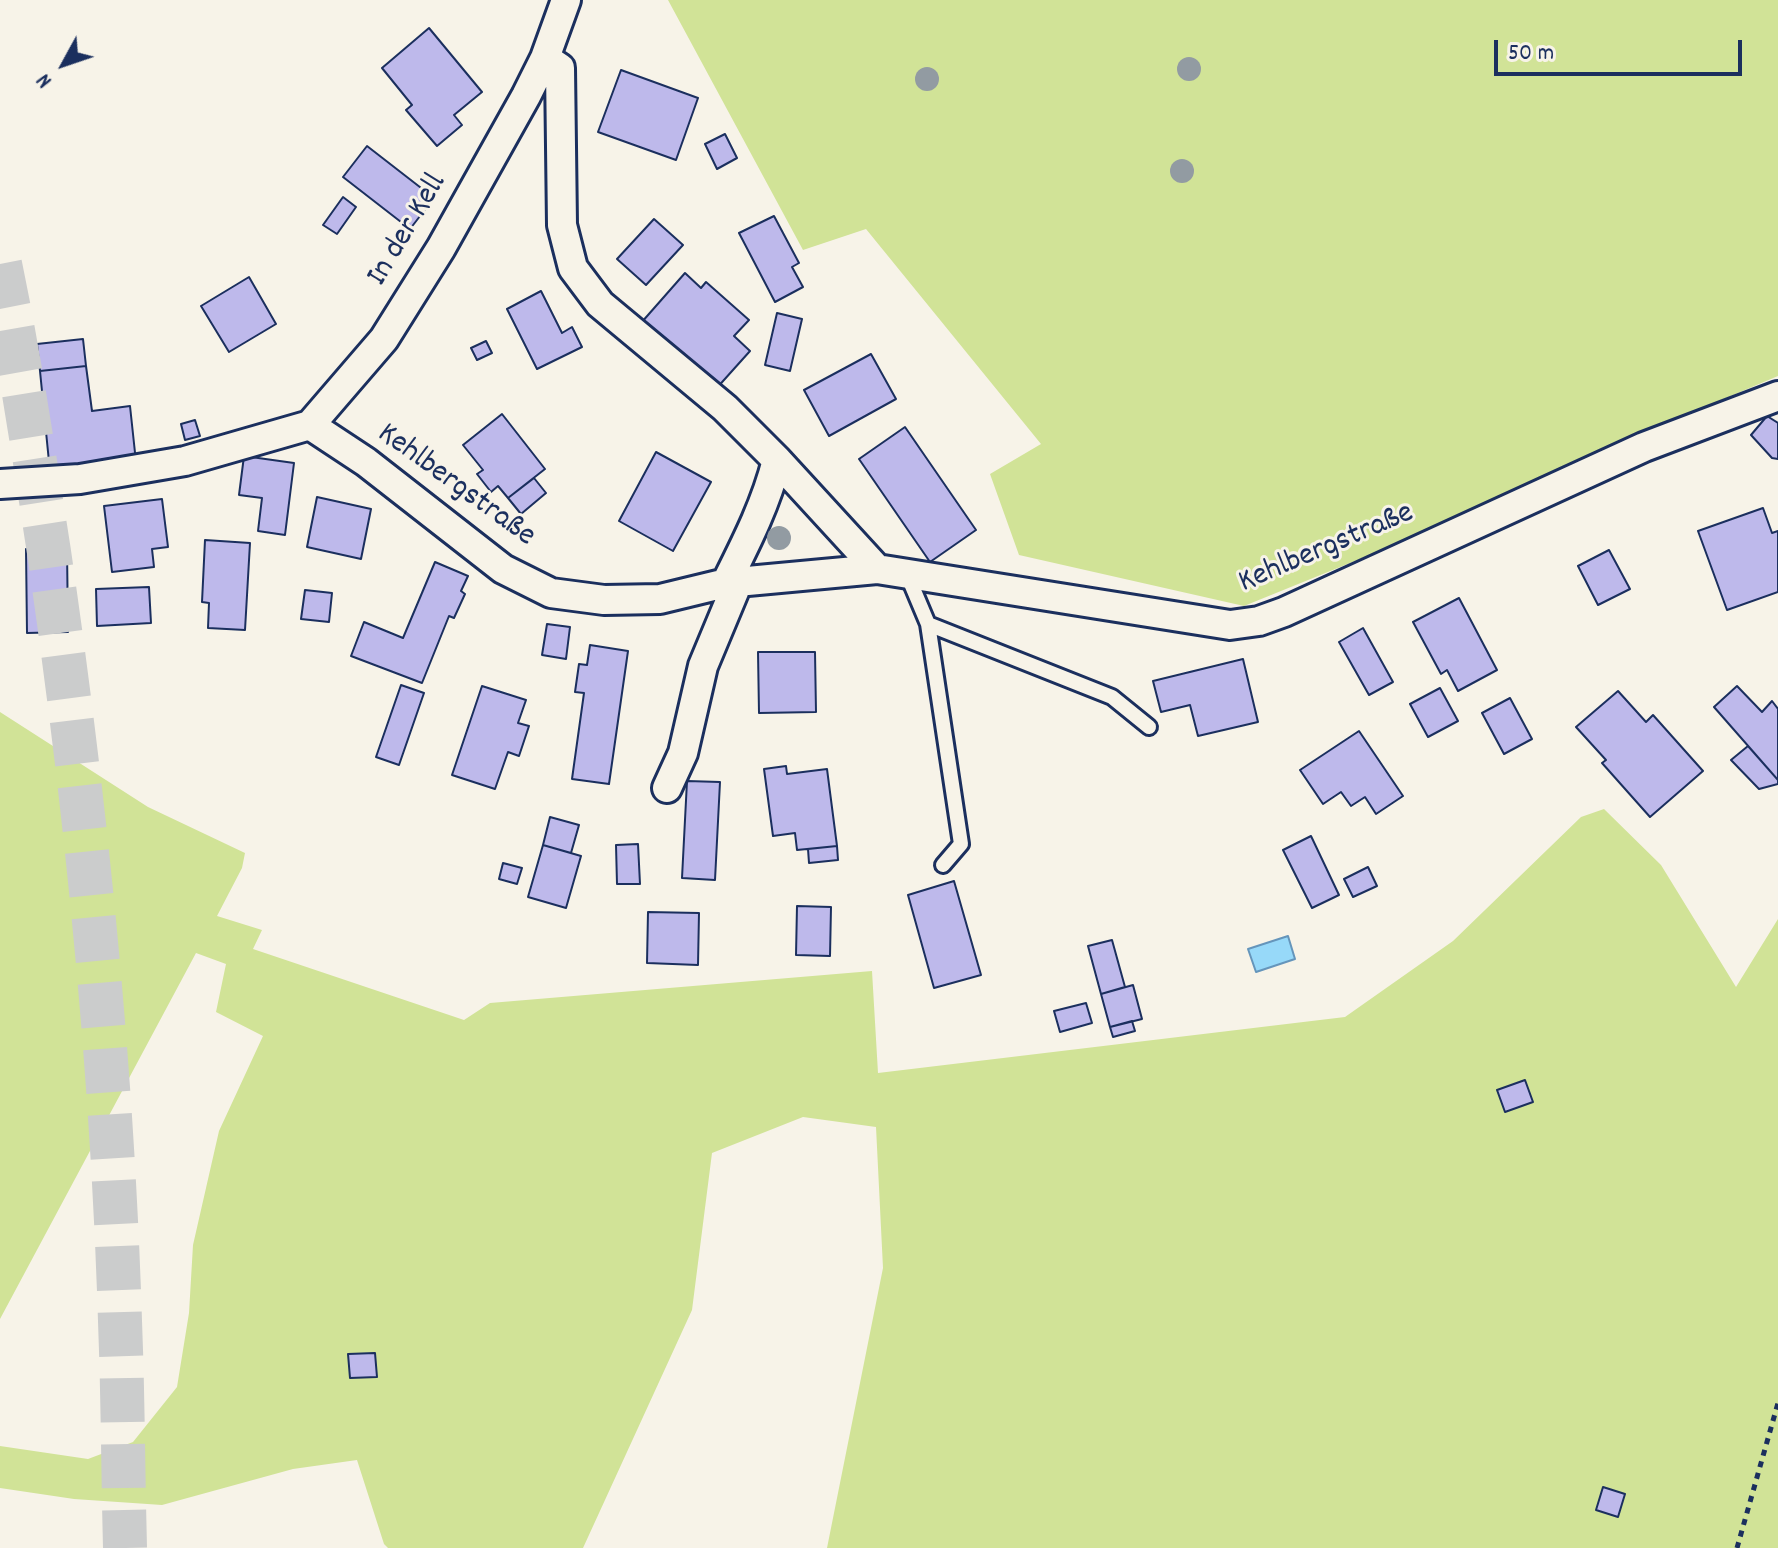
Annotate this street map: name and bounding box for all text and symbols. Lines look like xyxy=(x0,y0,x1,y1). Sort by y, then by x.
north arrow xyxy=(24,24,104,104)
scale bar xyxy=(1498,24,1746,74)
text: 50 m xyxy=(1508,37,1554,71)
text: N xyxy=(30,66,61,94)
street label: In der Kell xyxy=(361,168,457,294)
street label: Kehlbergstraße xyxy=(368,417,542,557)
street label: Kehlbergstraße xyxy=(1234,496,1420,604)

